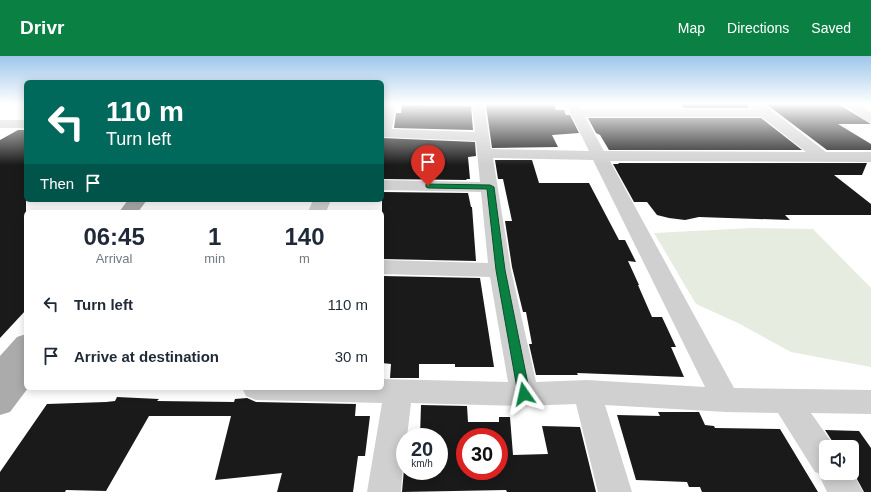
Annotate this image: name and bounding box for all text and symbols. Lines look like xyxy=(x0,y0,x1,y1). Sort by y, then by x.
text: Drivr xyxy=(20,17,64,38)
text: Map xyxy=(678,20,705,36)
text: Directions xyxy=(727,20,789,36)
text: Saved xyxy=(811,20,851,36)
icon: left xyxy=(40,96,92,148)
text: 110 m xyxy=(106,96,184,127)
text: Turn left xyxy=(106,129,171,149)
pin xyxy=(411,145,445,186)
icon: arrive xyxy=(417,151,439,173)
icon: arrive xyxy=(82,172,104,194)
text: Then xyxy=(40,175,74,192)
text: 06:45 xyxy=(83,223,145,250)
text: 1 xyxy=(208,223,221,250)
text: 140 xyxy=(285,223,325,250)
text: Arrival xyxy=(96,251,133,266)
text: min xyxy=(204,251,225,266)
text: m xyxy=(299,251,310,266)
icon: left xyxy=(40,293,62,315)
text: Turn left xyxy=(74,296,133,313)
text: 110 m xyxy=(327,296,368,313)
icon: arrive xyxy=(40,345,62,367)
text: Arrive at destination xyxy=(74,348,219,365)
text: 30 m xyxy=(335,348,368,365)
position arrow xyxy=(503,373,545,415)
speed limit sign: 30 xyxy=(456,428,508,480)
text: 20 xyxy=(411,438,433,460)
map controls xyxy=(819,440,859,480)
button: sound xyxy=(819,440,859,480)
text: km/h xyxy=(411,458,433,469)

